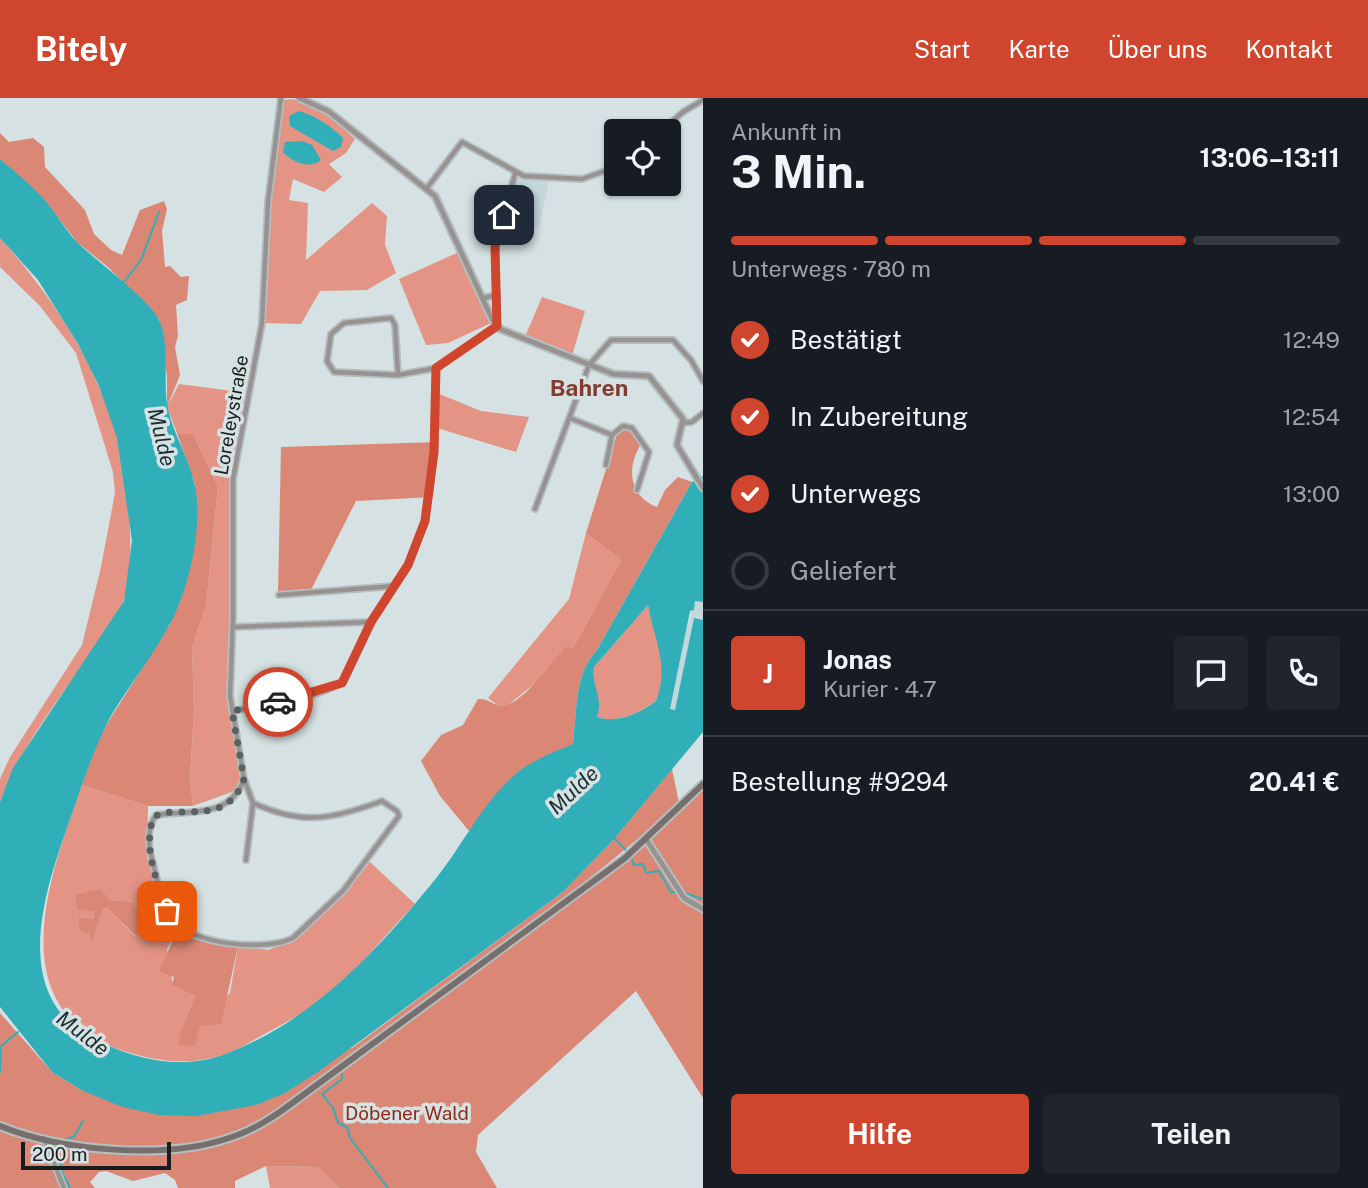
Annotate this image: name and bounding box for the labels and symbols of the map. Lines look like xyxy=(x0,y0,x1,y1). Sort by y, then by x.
pin xyxy=(474,185,534,245)
street label: Loreleystraße xyxy=(210,353,252,477)
district label: Bahren xyxy=(550,374,628,401)
water label: Mulde xyxy=(143,405,181,469)
courier xyxy=(243,667,313,737)
water label: Mulde xyxy=(543,761,603,819)
pin xyxy=(137,881,197,941)
water label: Mulde xyxy=(52,1005,114,1061)
park label: Döbener Wald xyxy=(345,1102,469,1124)
scale bar xyxy=(21,1139,172,1171)

